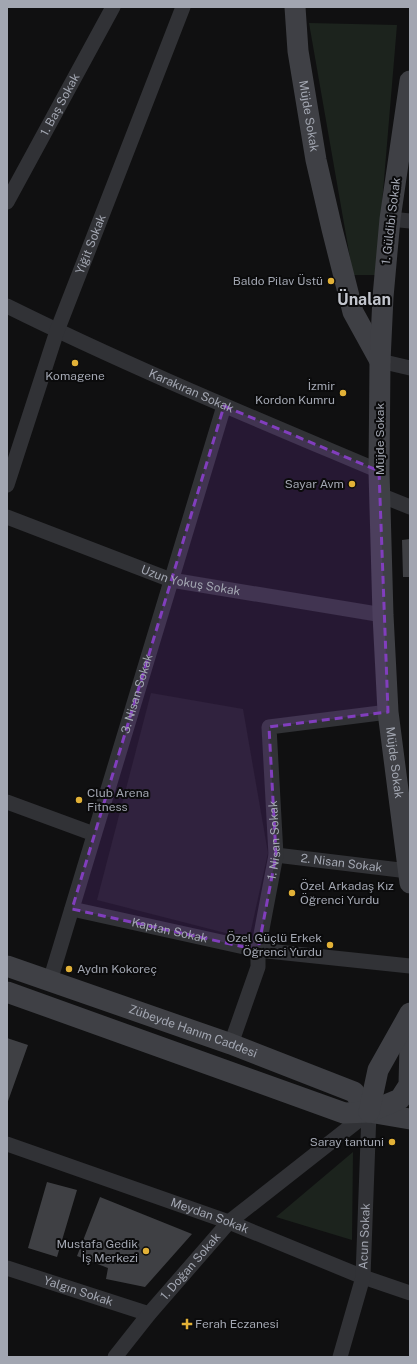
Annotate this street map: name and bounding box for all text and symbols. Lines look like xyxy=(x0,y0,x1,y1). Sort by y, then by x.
street label: 1. Baş Sokak xyxy=(37,71,83,138)
street label: Müjde Sokak xyxy=(296,79,322,153)
street label: 1. Güldibi Sokak xyxy=(379,176,403,265)
street label: Yiğit Sokak xyxy=(73,212,109,276)
place label: Baldo Pilav Üstü xyxy=(233,274,323,288)
marker: Baldo Pilav Üstü xyxy=(326,276,336,286)
district label: Ünalan xyxy=(337,288,391,309)
marker: Komagene xyxy=(70,358,80,368)
street label: Karakıran Sokak xyxy=(147,366,236,416)
place label: Komagene xyxy=(45,369,105,383)
place label: İzmir Kordon Kumru xyxy=(255,379,335,407)
marker: İzmir Kordon Kumru xyxy=(338,388,348,398)
street label: Müjde Sokak xyxy=(373,403,387,475)
place label: Sayar Avm xyxy=(285,477,344,491)
marker: Sayar Avm xyxy=(347,479,357,489)
street label: Uzun Yokuş Sokak xyxy=(139,562,242,598)
street label: 3. Nisan Sokak xyxy=(118,652,156,735)
street label: Müjde Sokak xyxy=(383,726,406,800)
place label: Club Arena Fitness xyxy=(87,786,149,814)
marker: Club Arena Fitness xyxy=(74,795,84,805)
street label: 1. Nisan Sokak xyxy=(264,800,283,881)
street label: 2. Nisan Sokak xyxy=(300,851,383,875)
place label: Özel Arkadaş Kız Öğrenci Yurdu xyxy=(300,879,394,907)
marker: Özel Arkadaş Kız Öğrenci Yurdu xyxy=(287,888,297,898)
street label: Kaptan Sokak xyxy=(130,915,209,946)
place label: Özel Güçlü Erkek Öğrenci Yurdu xyxy=(227,931,322,959)
marker: Özel Güçlü Erkek Öğrenci Yurdu xyxy=(325,940,335,950)
place label: Aydın Kokoreç xyxy=(77,962,157,976)
marker: Aydın Kokoreç xyxy=(64,964,74,974)
street label: Zübeyde Hanım Caddesi xyxy=(127,1002,259,1061)
place label: Saray tantuni xyxy=(310,1135,384,1149)
marker: Saray tantuni xyxy=(387,1137,397,1147)
street label: Meydan Sokak xyxy=(169,1195,251,1236)
street label: Acun Sokak xyxy=(356,1202,373,1270)
street label: 1. Doğan Sokak xyxy=(158,1230,224,1303)
place label: Mustafa Gedik İş Merkezi xyxy=(56,1237,138,1265)
marker: Mustafa Gedik İş Merkezi xyxy=(141,1246,151,1256)
street label: Yalgın Sokak xyxy=(42,1273,115,1309)
place label: Ferah Eczanesi xyxy=(195,1317,279,1331)
marker: Ferah Eczanesi xyxy=(182,1319,192,1329)

